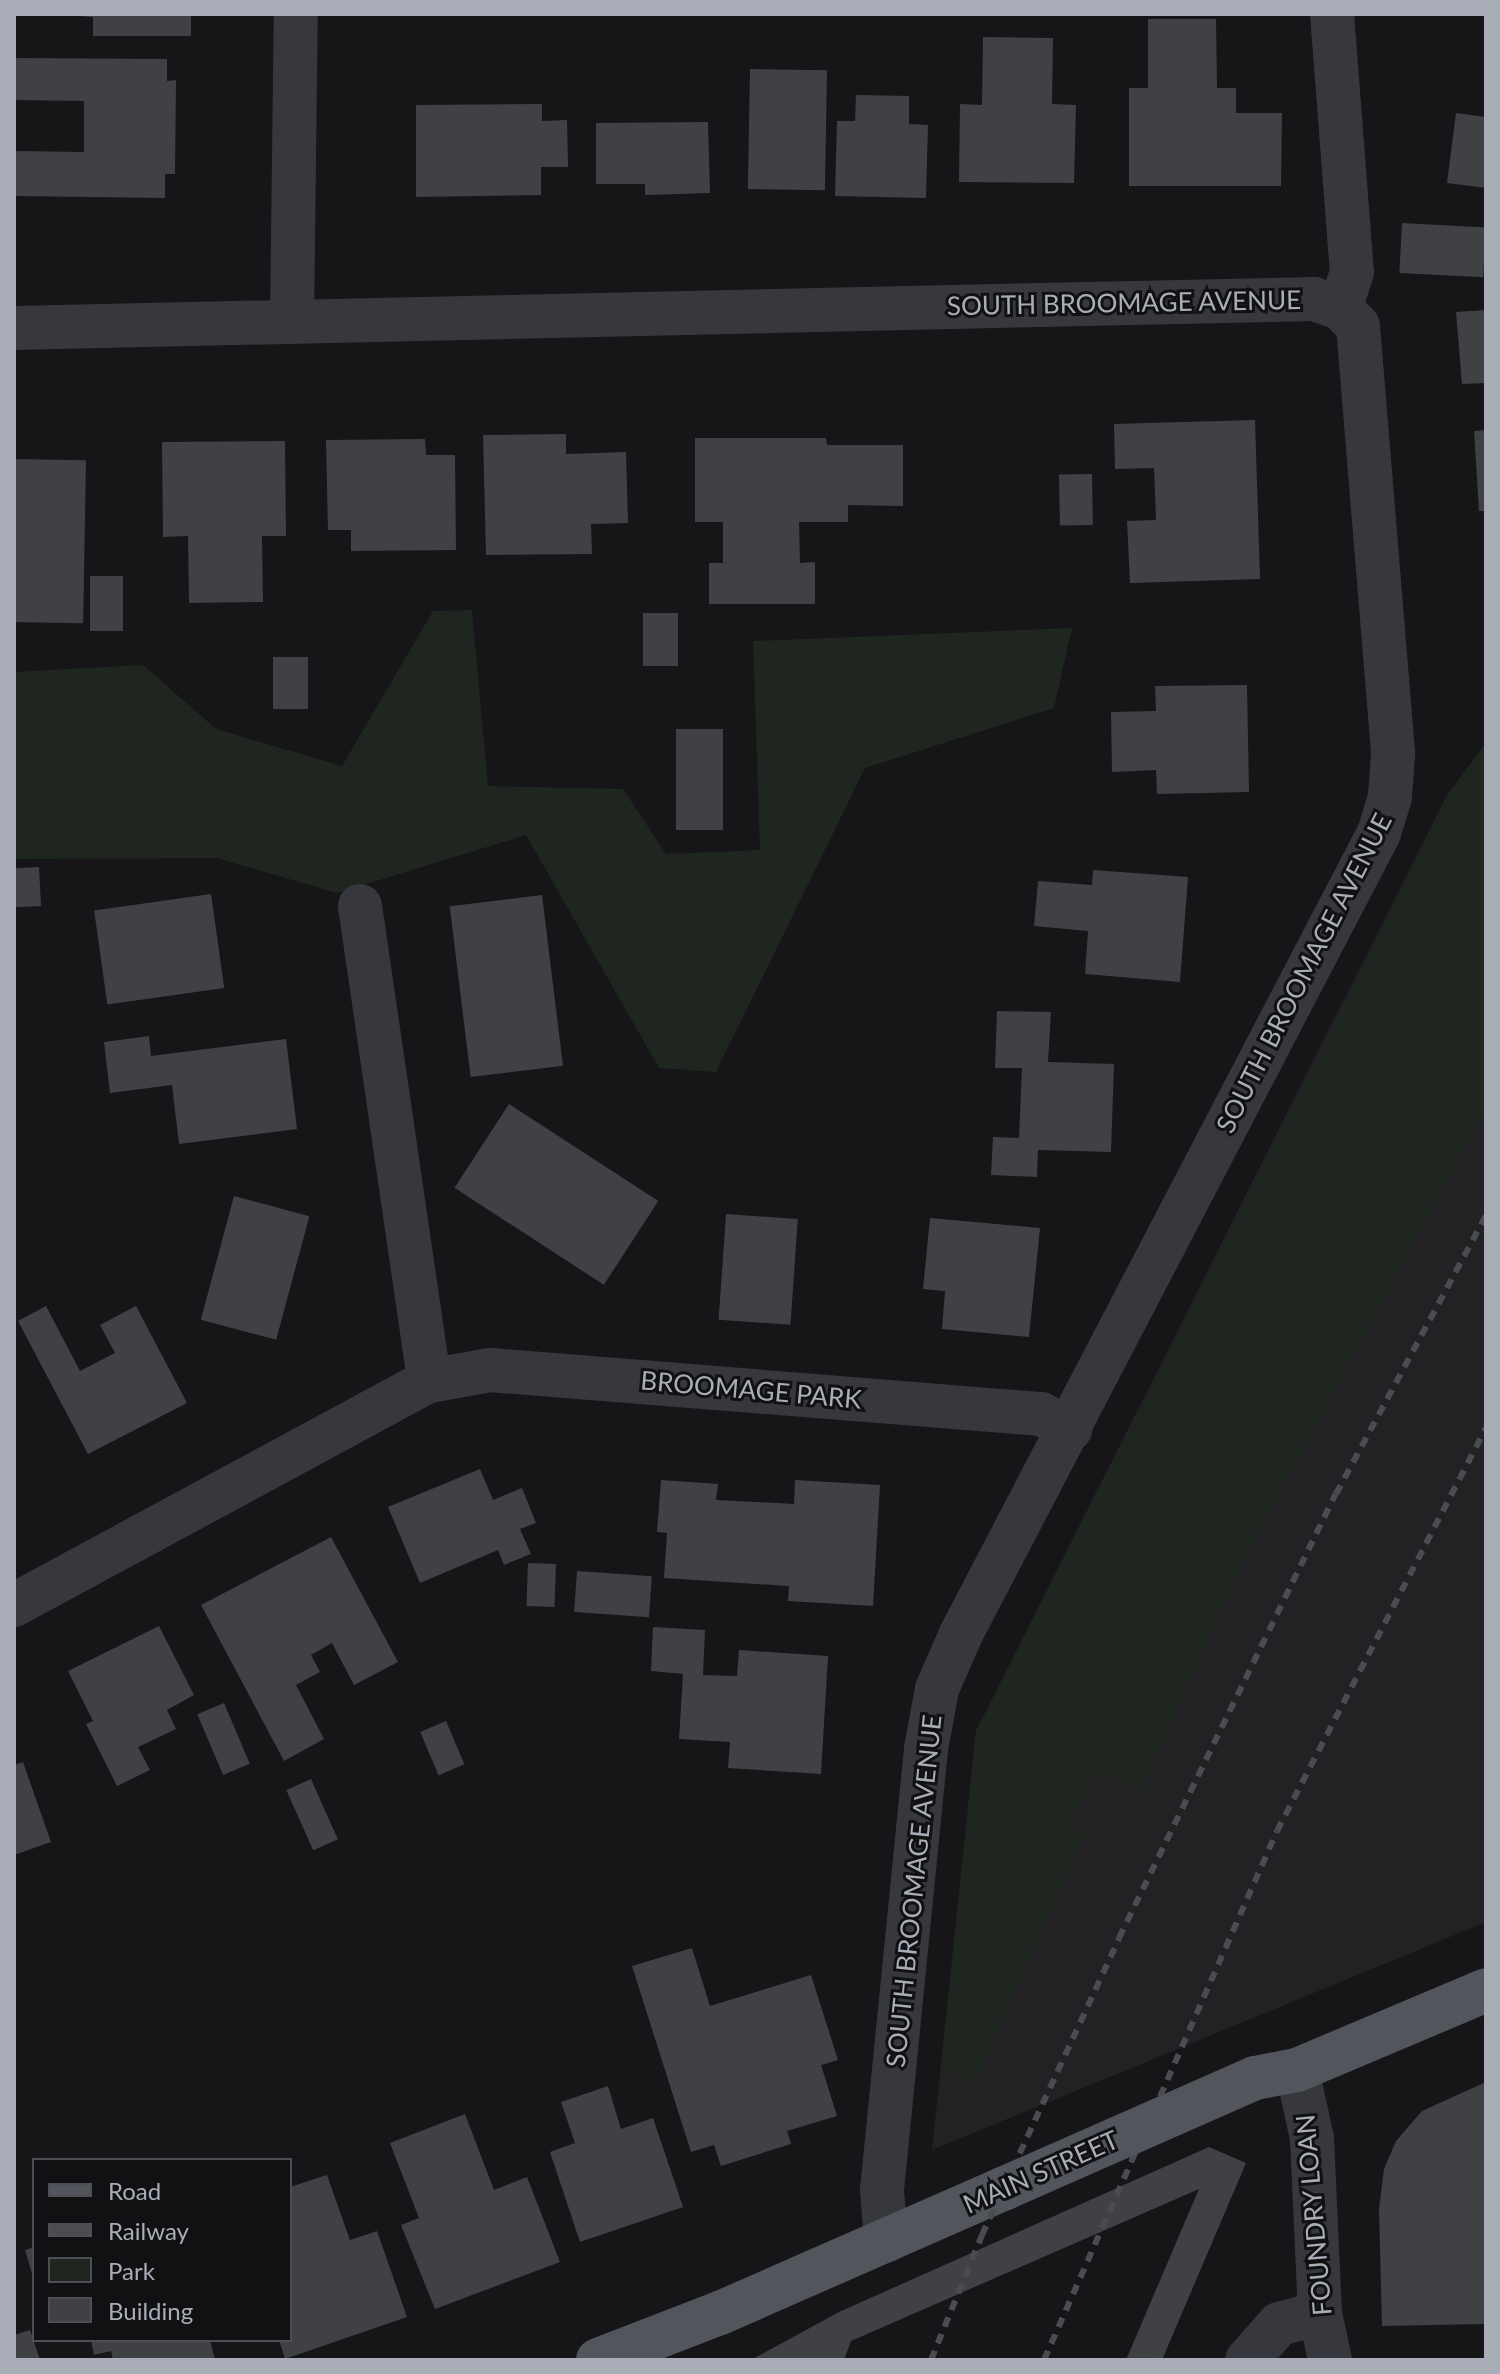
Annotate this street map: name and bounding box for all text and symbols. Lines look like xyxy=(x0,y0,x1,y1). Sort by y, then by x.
street label: SOUTH BROOMAGE AVENUE xyxy=(946,284,1302,322)
street label: SOUTH BROOMAGE AVENUE xyxy=(1209,808,1399,1138)
street label: BROOMAGE PARK xyxy=(639,1365,863,1415)
street label: SOUTH BROOMAGE AVENUE xyxy=(880,1713,948,2069)
street label: FOUNDRY LOAN xyxy=(1290,2113,1338,2317)
street label: MAIN STREET xyxy=(959,2124,1123,2220)
legend xyxy=(32,2158,292,2342)
text: Road xyxy=(108,2176,161,2205)
text: Railway xyxy=(108,2216,189,2245)
text: Park xyxy=(108,2256,155,2285)
text: Building xyxy=(108,2296,193,2325)

